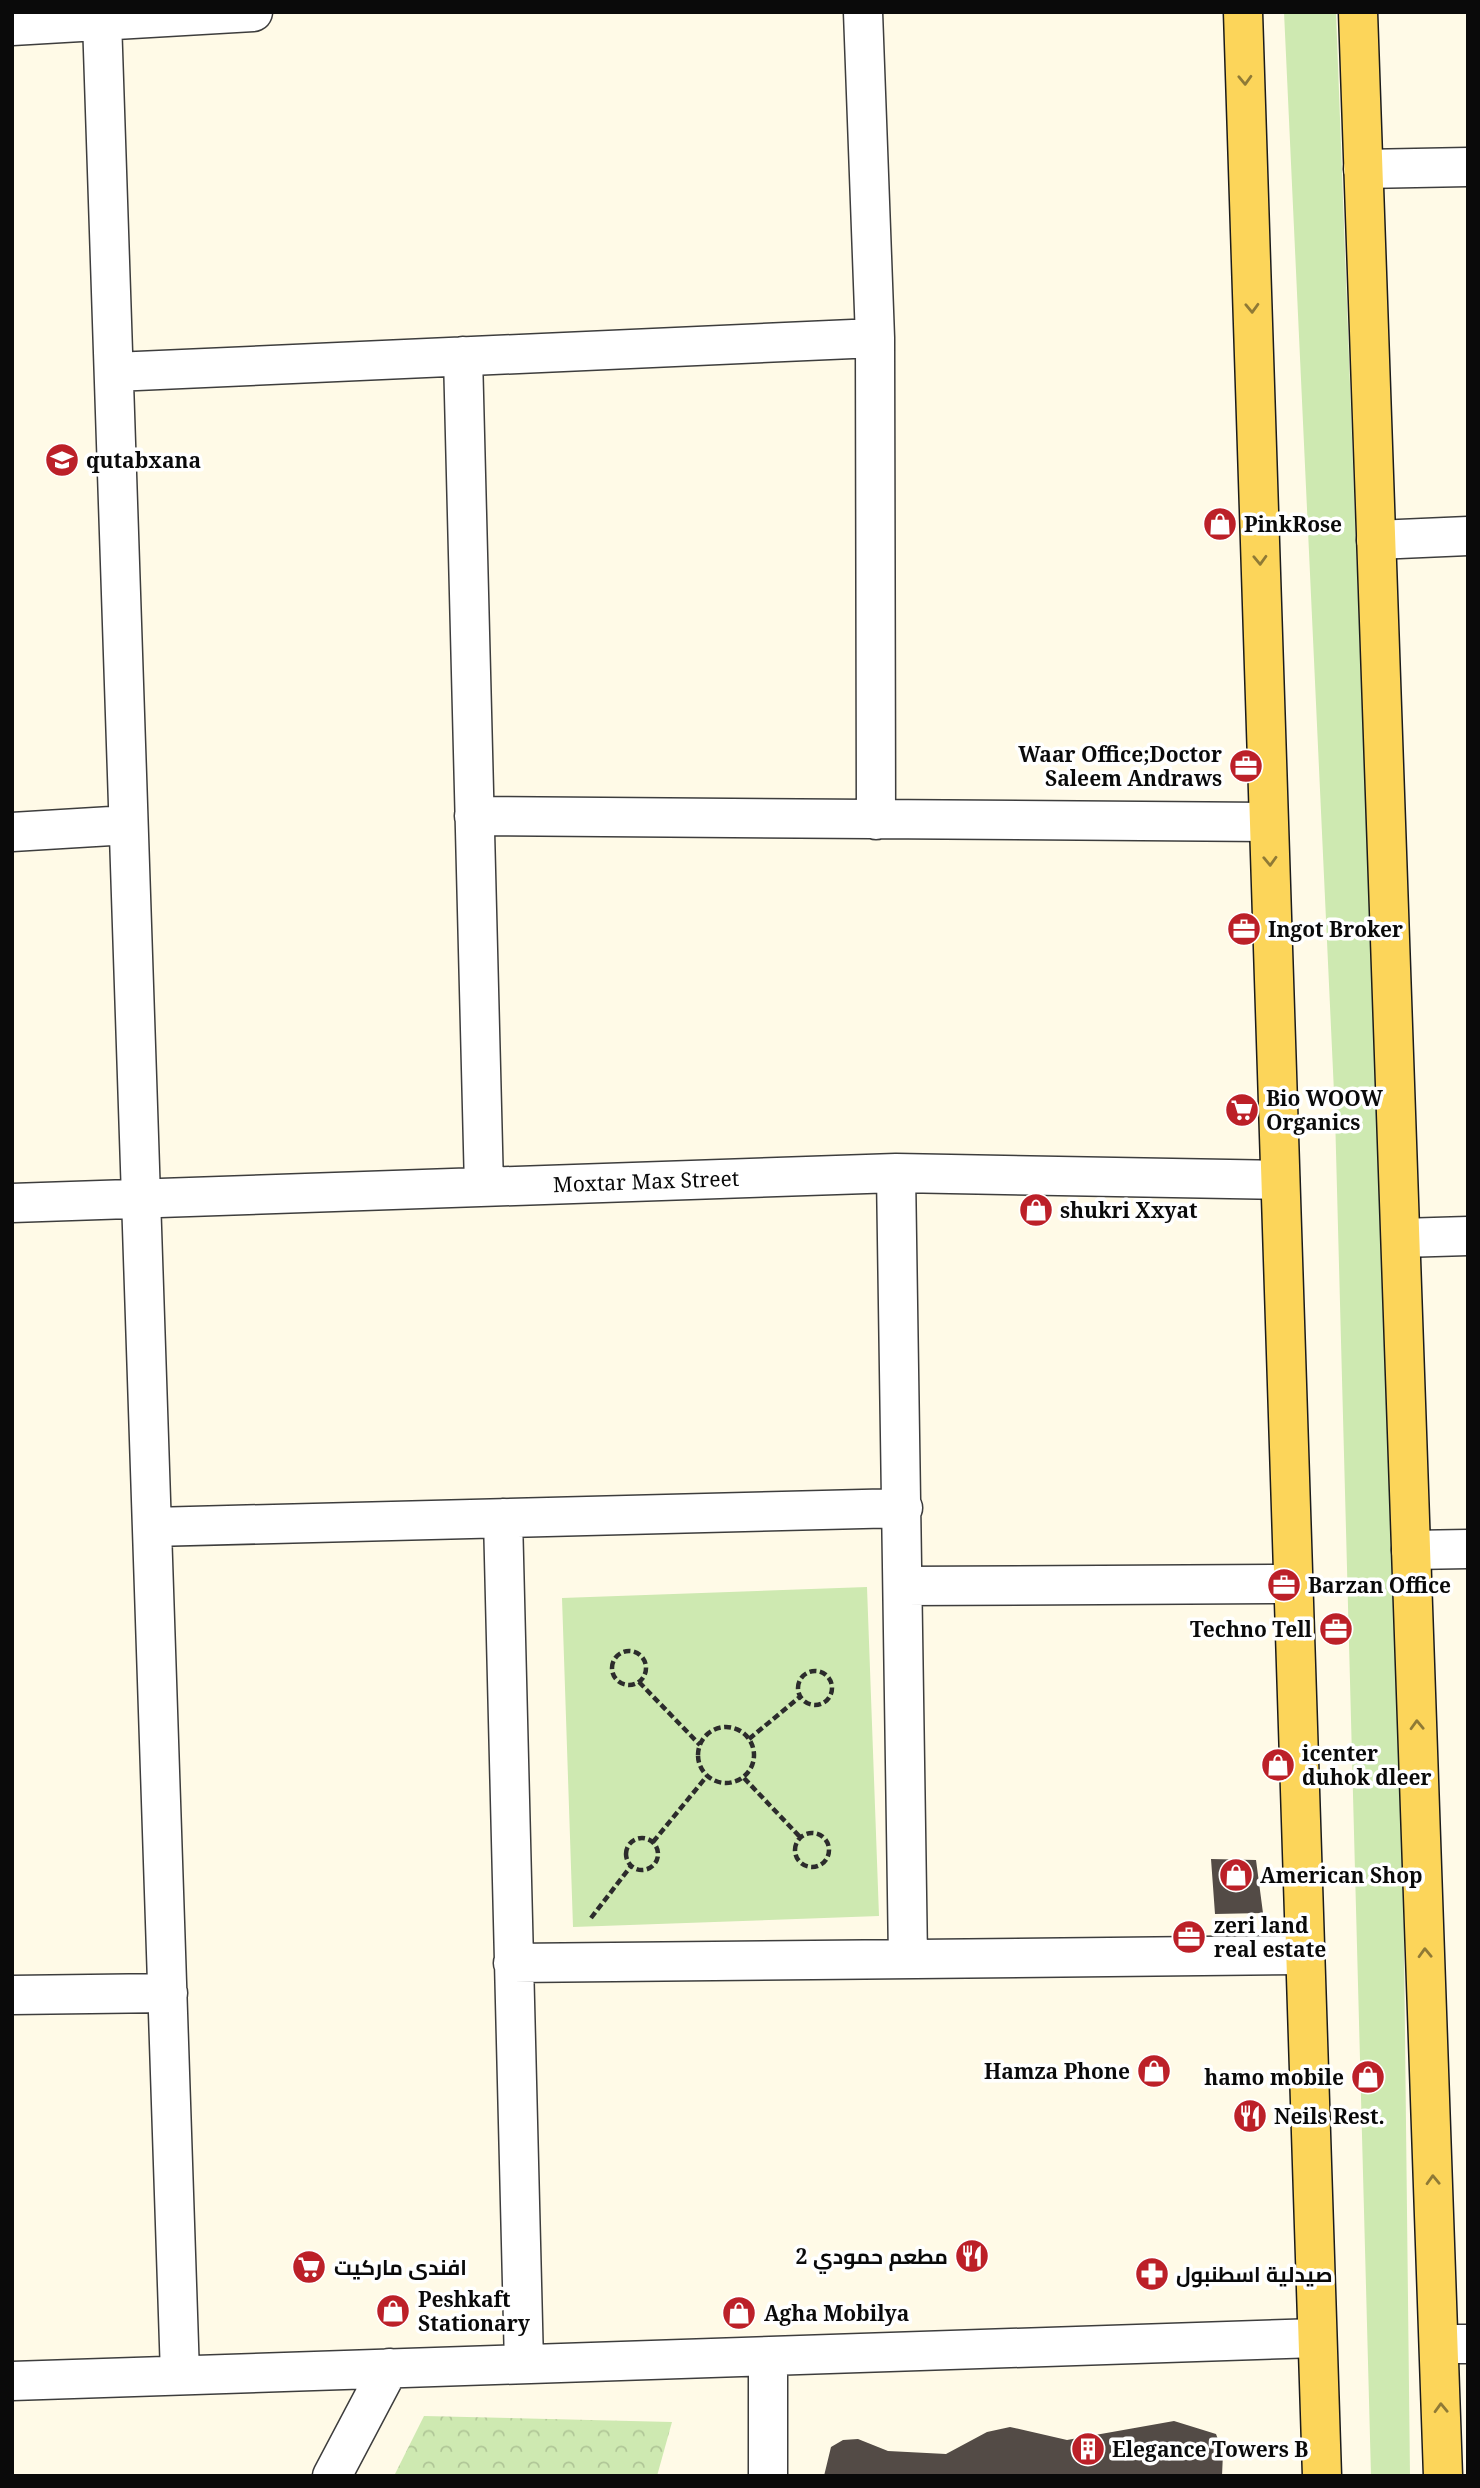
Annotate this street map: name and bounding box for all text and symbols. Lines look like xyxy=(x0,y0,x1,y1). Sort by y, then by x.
one-way arrow xyxy=(1238,75,1253,86)
one-way arrow xyxy=(1245,303,1260,314)
school or university icon: qutabxana xyxy=(43,441,81,479)
place label: qutabxana xyxy=(86,446,201,474)
shop icon: PinkRose xyxy=(1201,505,1239,543)
place label: PinkRose xyxy=(1244,510,1342,538)
one-way arrow xyxy=(1253,554,1268,565)
place label: Waar Office;Doctor Saleem Andraws xyxy=(1018,740,1222,792)
office icon: Waar Office;Doctor Saleem Andraws xyxy=(1227,747,1265,785)
one-way arrow xyxy=(1262,855,1277,866)
office icon: Ingot Broker xyxy=(1225,910,1263,948)
place label: Ingot Broker xyxy=(1268,915,1403,943)
place label: Bio WOOW Organics xyxy=(1266,1084,1383,1136)
supermarket icon: Bio WOOW Organics xyxy=(1223,1091,1261,1129)
street label: Moxtar Max Street xyxy=(552,1164,740,1198)
shop icon: shukri Xxyat xyxy=(1017,1191,1055,1229)
place label: shukri Xxyat xyxy=(1060,1196,1198,1224)
office icon: Barzan Office xyxy=(1265,1566,1303,1604)
place label: Barzan Office xyxy=(1308,1571,1451,1599)
office icon: Techno Tell xyxy=(1317,1610,1355,1648)
place label: Techno Tell xyxy=(1190,1615,1313,1643)
one-way arrow xyxy=(1410,1720,1425,1731)
place label: icenter duhok dleer xyxy=(1302,1739,1431,1791)
shop icon: icenter duhok dleer xyxy=(1259,1746,1297,1784)
shop icon: American Shop xyxy=(1217,1856,1255,1894)
place label: American Shop xyxy=(1260,1861,1423,1889)
place label: zeri land real estate xyxy=(1214,1911,1326,1963)
office icon: zeri land real estate xyxy=(1170,1918,1208,1956)
one-way arrow xyxy=(1418,1947,1433,1958)
shop icon: Hamza Phone xyxy=(1135,2052,1173,2090)
place label: Hamza Phone xyxy=(984,2057,1130,2085)
shop icon: hamo mobile xyxy=(1349,2058,1387,2096)
place label: hamo mobile xyxy=(1204,2063,1344,2091)
restaurant icon: Neils Rest. xyxy=(1231,2097,1269,2135)
place label: Neils Rest. xyxy=(1274,2102,1385,2130)
one-way arrow xyxy=(1425,2174,1441,2185)
restaurant icon: مطعم حمودي 2 xyxy=(953,2237,991,2275)
place label: مطعم حمودي 2 xyxy=(796,2242,948,2274)
supermarket icon: افندى ماركيت xyxy=(290,2248,328,2286)
place label: افندى ماركيت xyxy=(334,2253,467,2281)
pharmacy icon: صيدلية اسطنبول xyxy=(1133,2255,1171,2293)
place label: صيدلية اسطنبول xyxy=(1176,2260,1333,2288)
place label: Peshkaft Stationary xyxy=(418,2285,531,2337)
shop icon: Peshkaft Stationary xyxy=(374,2292,412,2330)
shop icon: Agha Mobilya xyxy=(720,2294,758,2332)
place label: Agha Mobilya xyxy=(764,2299,909,2327)
one-way arrow xyxy=(1433,2402,1448,2413)
building icon: Elegance Towers B xyxy=(1069,2430,1107,2468)
place label: Elegance Towers B xyxy=(1112,2435,1308,2463)

